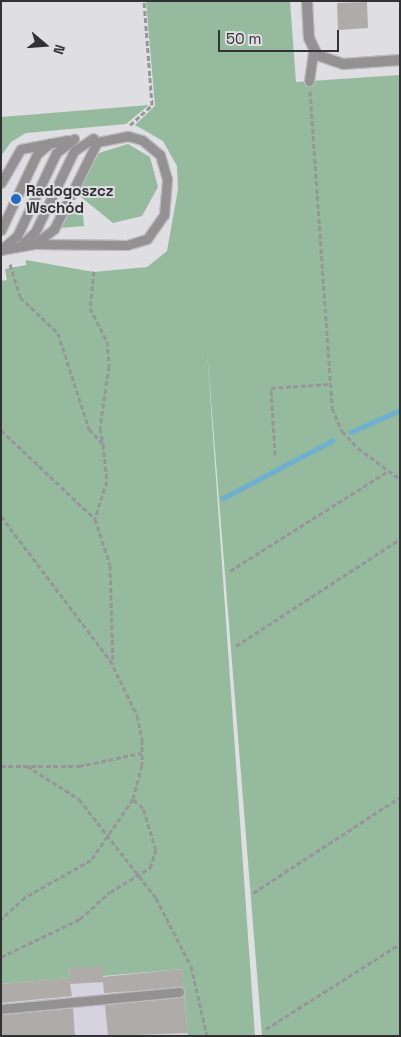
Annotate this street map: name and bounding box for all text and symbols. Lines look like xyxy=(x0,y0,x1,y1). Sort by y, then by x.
north arrow xyxy=(20,20,70,70)
scale bar xyxy=(221,20,342,52)
text: 50 m xyxy=(226,29,261,48)
text: N xyxy=(49,42,69,57)
place label: Radogoszcz Wschód xyxy=(26,181,113,216)
marker: Radogoszcz Wschód xyxy=(10,193,22,205)

